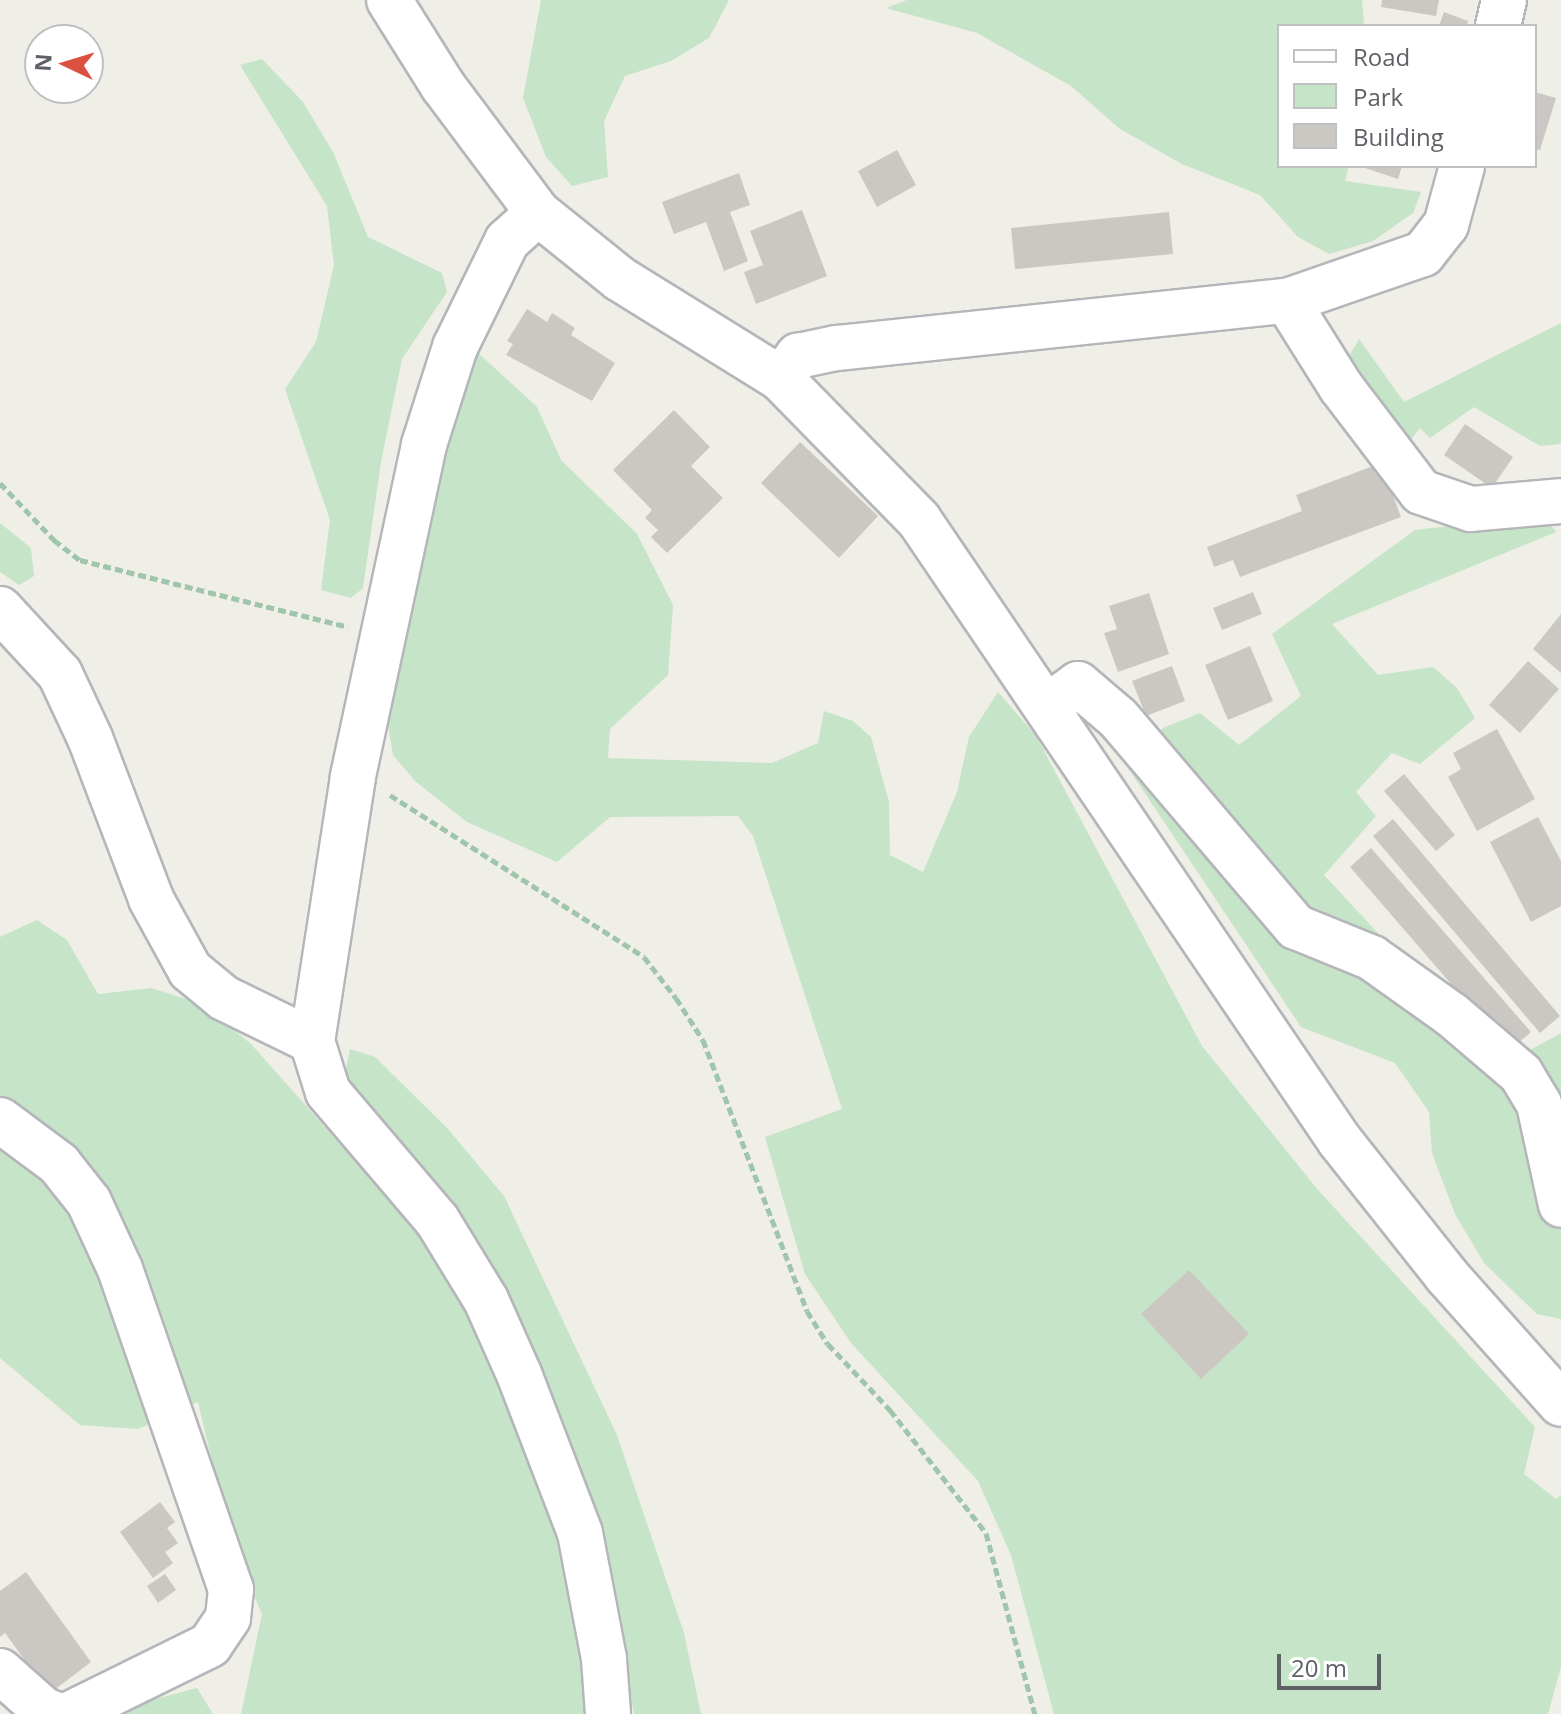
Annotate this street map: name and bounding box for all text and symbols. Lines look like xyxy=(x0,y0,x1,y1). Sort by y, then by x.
north arrow xyxy=(24,24,104,104)
legend xyxy=(1277,24,1537,168)
text: Road xyxy=(1353,40,1410,73)
text: N xyxy=(26,53,58,72)
text: Park xyxy=(1353,80,1403,113)
text: Building xyxy=(1353,120,1444,153)
scale bar xyxy=(1281,1638,1385,1688)
text: 20 m xyxy=(1291,1651,1347,1684)

